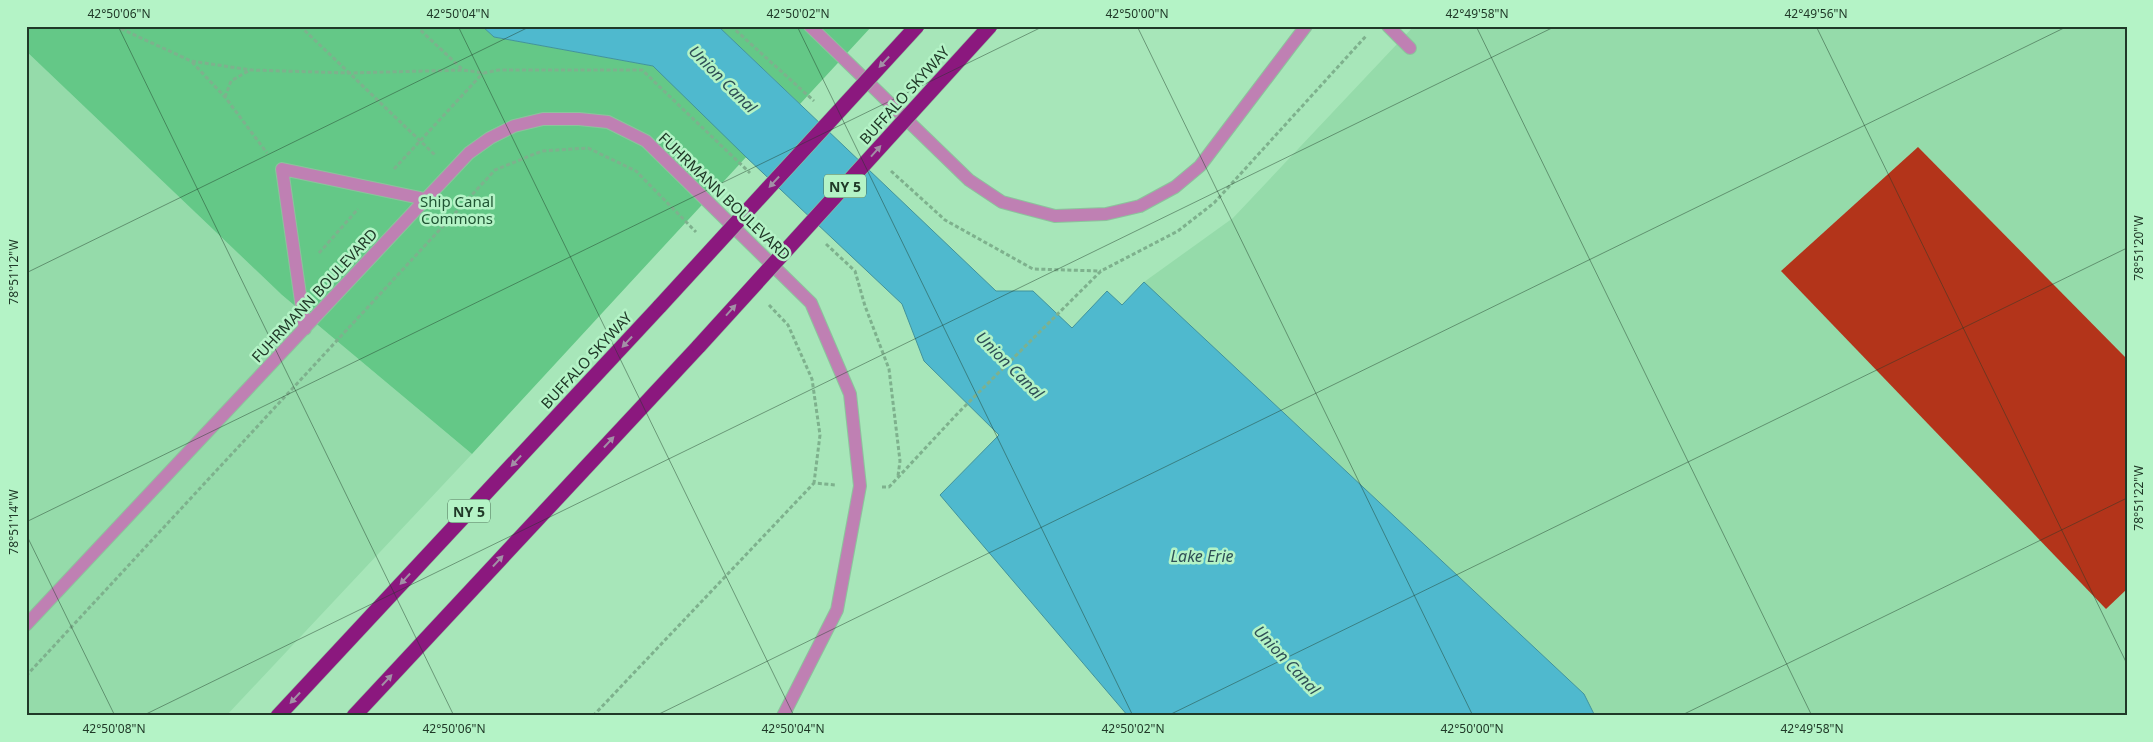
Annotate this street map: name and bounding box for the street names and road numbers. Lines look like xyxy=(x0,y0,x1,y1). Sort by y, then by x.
street label: BUFFALO SKYWAY xyxy=(855,41,954,148)
street label: FUHRMANN BOULEVARD xyxy=(655,128,795,264)
road number: NY 5 xyxy=(824,175,866,198)
street label: FUHRMANN BOULEVARD xyxy=(247,224,381,366)
street label: BUFFALO SKYWAY xyxy=(536,307,636,413)
road number: NY 5 xyxy=(448,500,490,522)

